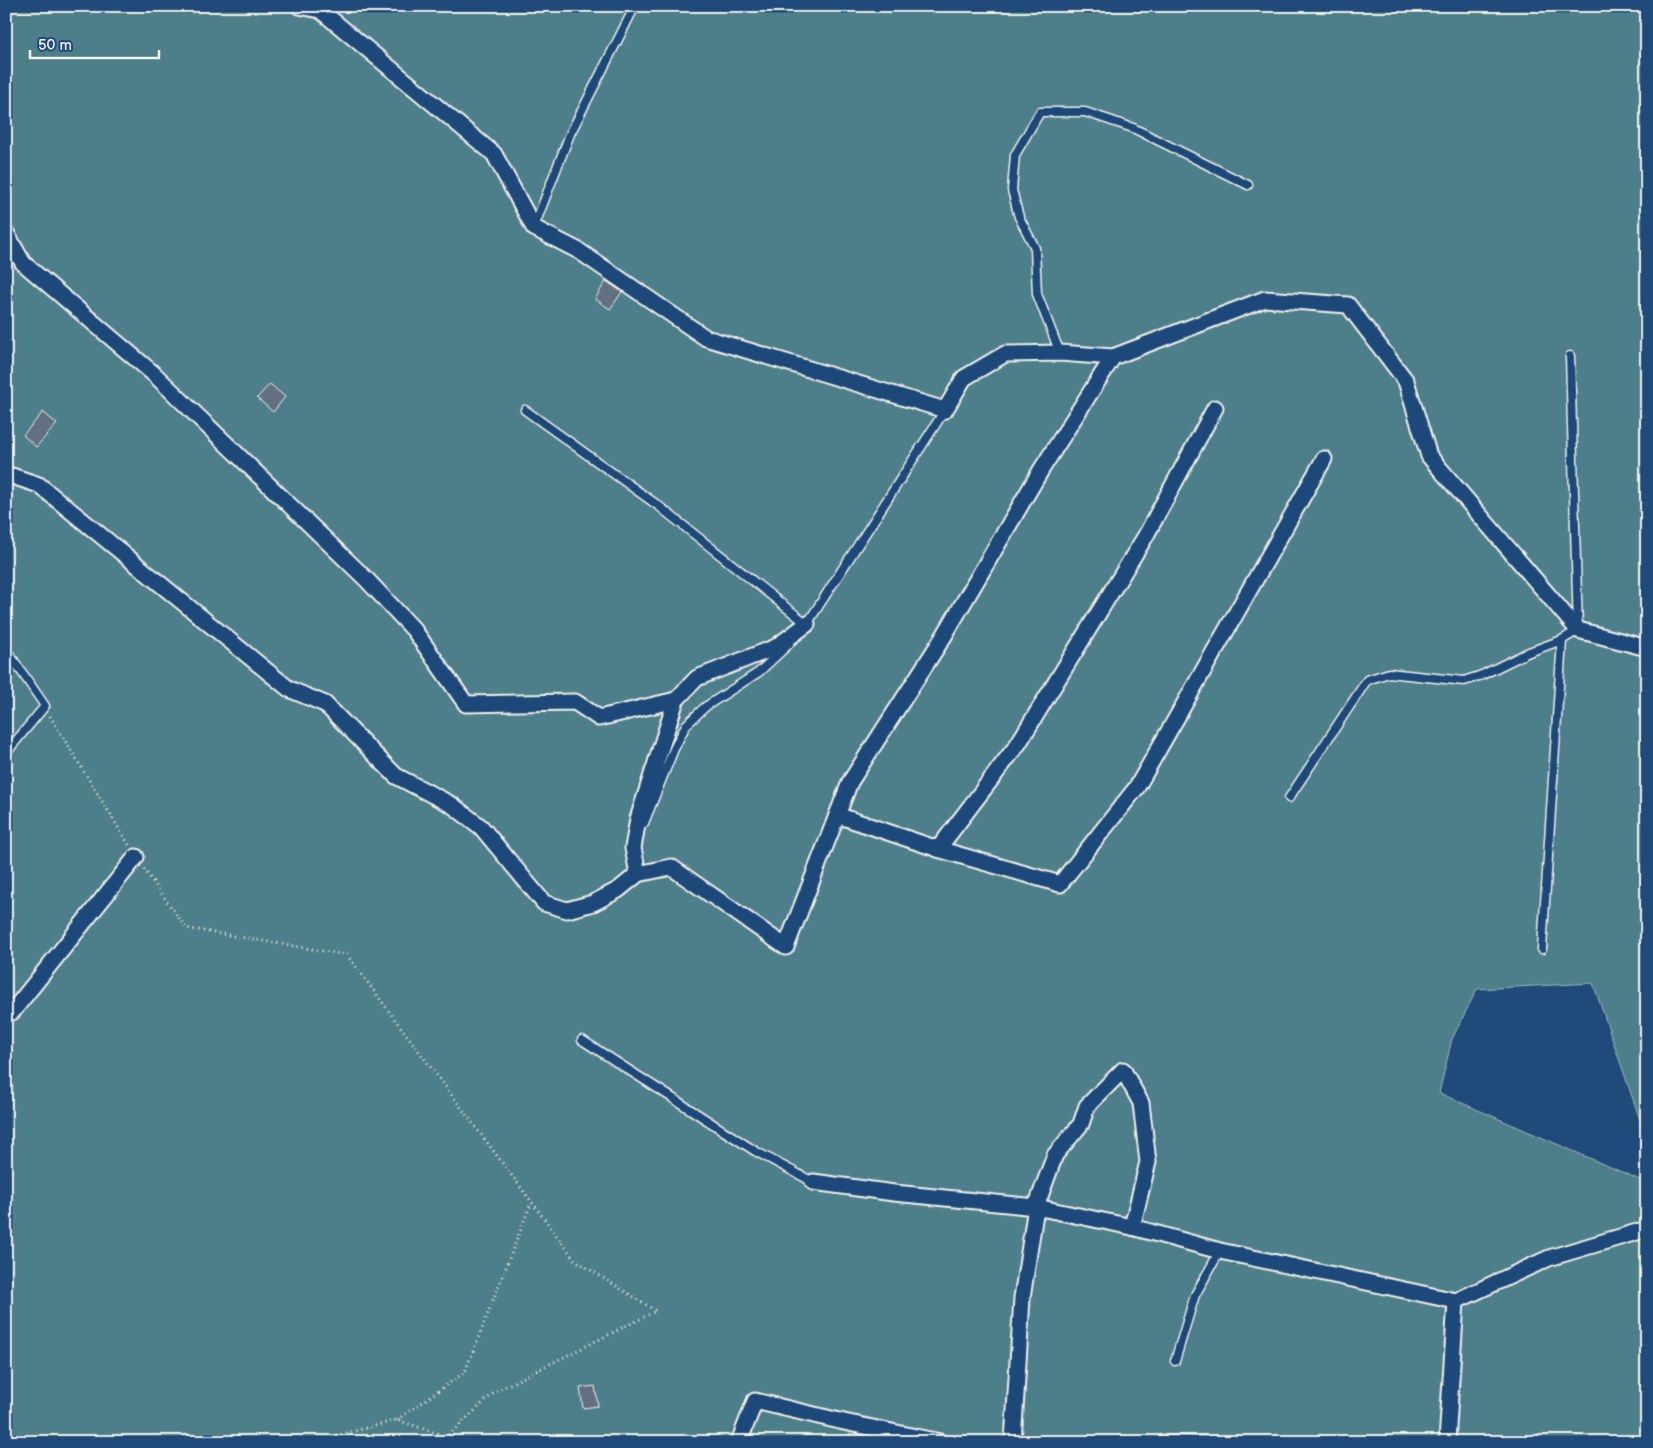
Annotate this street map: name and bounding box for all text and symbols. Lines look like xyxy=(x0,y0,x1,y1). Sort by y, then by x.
scale bar xyxy=(30,28,159,60)
text: 50 m xyxy=(38,36,72,55)

